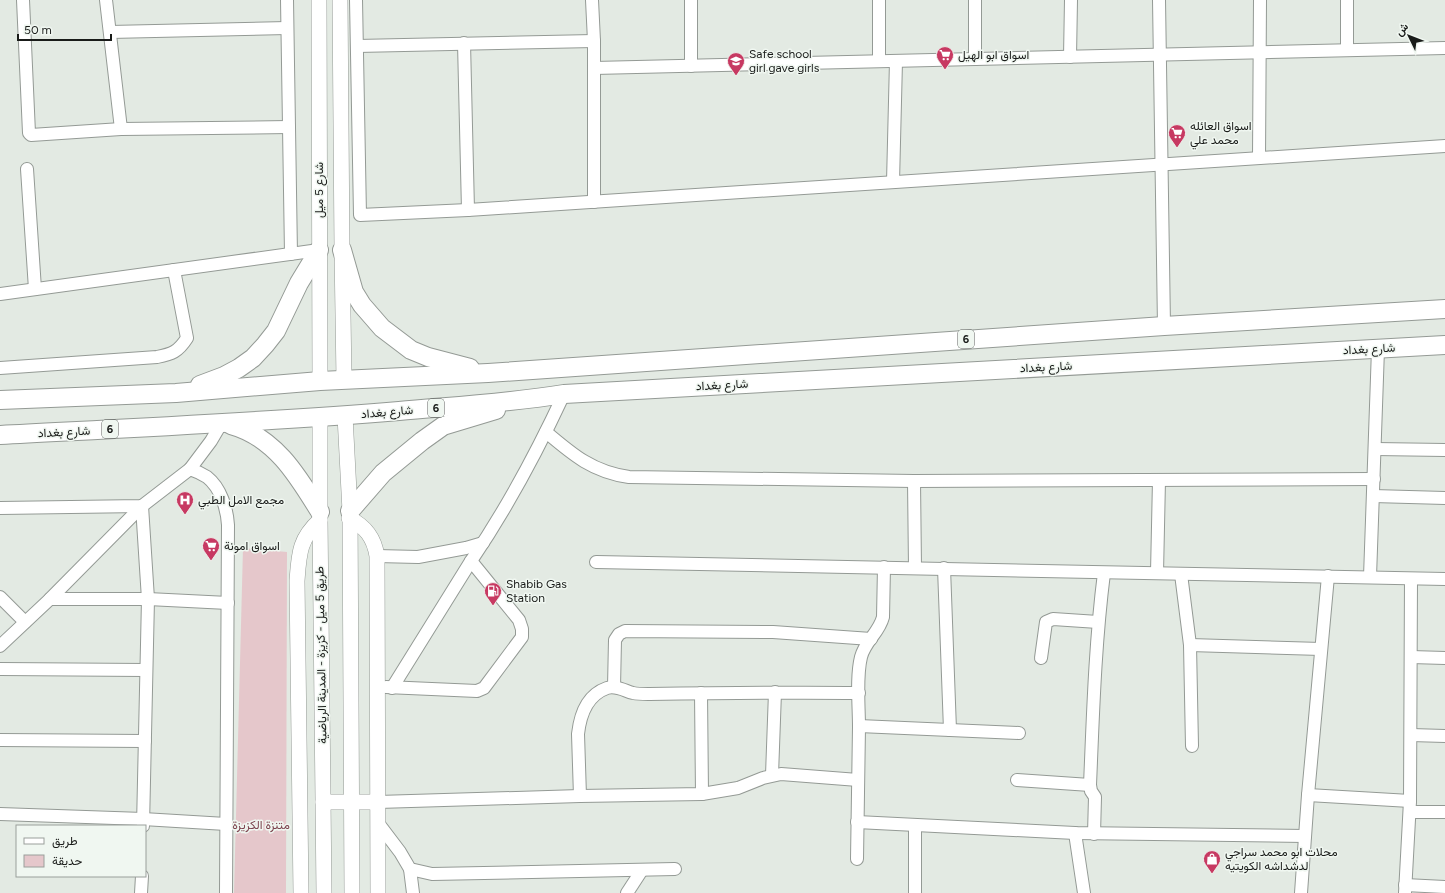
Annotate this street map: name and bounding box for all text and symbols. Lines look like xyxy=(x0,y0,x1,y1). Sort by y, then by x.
scale bar xyxy=(18,16,111,42)
north arrow xyxy=(1389,16,1429,56)
text: ش xyxy=(1393,20,1411,39)
text: 50 m xyxy=(24,23,52,37)
supermarket icon: اسواق ابو الهيل xyxy=(935,45,955,70)
place label: Safe school girl gave girls xyxy=(749,47,820,75)
place label: اسواق ابو الهيل xyxy=(958,48,1029,63)
school or university icon: Safe school girl gave girls xyxy=(726,51,746,76)
place label: اسواق العائله محمد علي xyxy=(1190,119,1252,150)
supermarket icon: اسواق العائله محمد علي xyxy=(1167,123,1187,148)
street label: شارع 5 ميل xyxy=(312,162,328,218)
road number: 6 xyxy=(958,330,974,348)
street label: شارع بغداد xyxy=(1342,341,1396,359)
street label: شارع بغداد xyxy=(1019,359,1073,377)
street label: شارع بغداد xyxy=(695,377,749,395)
road number: 6 xyxy=(428,399,444,417)
street label: شارع بغداد xyxy=(360,403,414,423)
road number: 6 xyxy=(102,420,118,438)
street label: شارع بغداد xyxy=(37,424,91,442)
hospital icon: مجمع الامل الطبي xyxy=(175,490,195,515)
place label: مجمع الامل الطبي xyxy=(198,493,284,510)
supermarket icon: اسواق امونة xyxy=(201,536,221,561)
place label: اسواق امونة xyxy=(224,539,280,554)
street label: طريق 5 ميل - كزيزة - المدينة الرياضية xyxy=(312,566,331,744)
place label: Shabib Gas Station xyxy=(506,577,567,605)
fuel station icon: Shabib Gas Station xyxy=(483,581,503,606)
park label: متنزة الكزيزة xyxy=(232,818,290,833)
legend xyxy=(16,825,146,877)
text: طريق xyxy=(52,834,78,849)
place label: محلات ابو محمد سراجي لدشداشه الكويتيه xyxy=(1225,845,1338,874)
shop icon: محلات ابو محمد سراجي لدشداشه الكويتيه xyxy=(1202,849,1222,874)
text: حديقة xyxy=(52,854,82,868)

